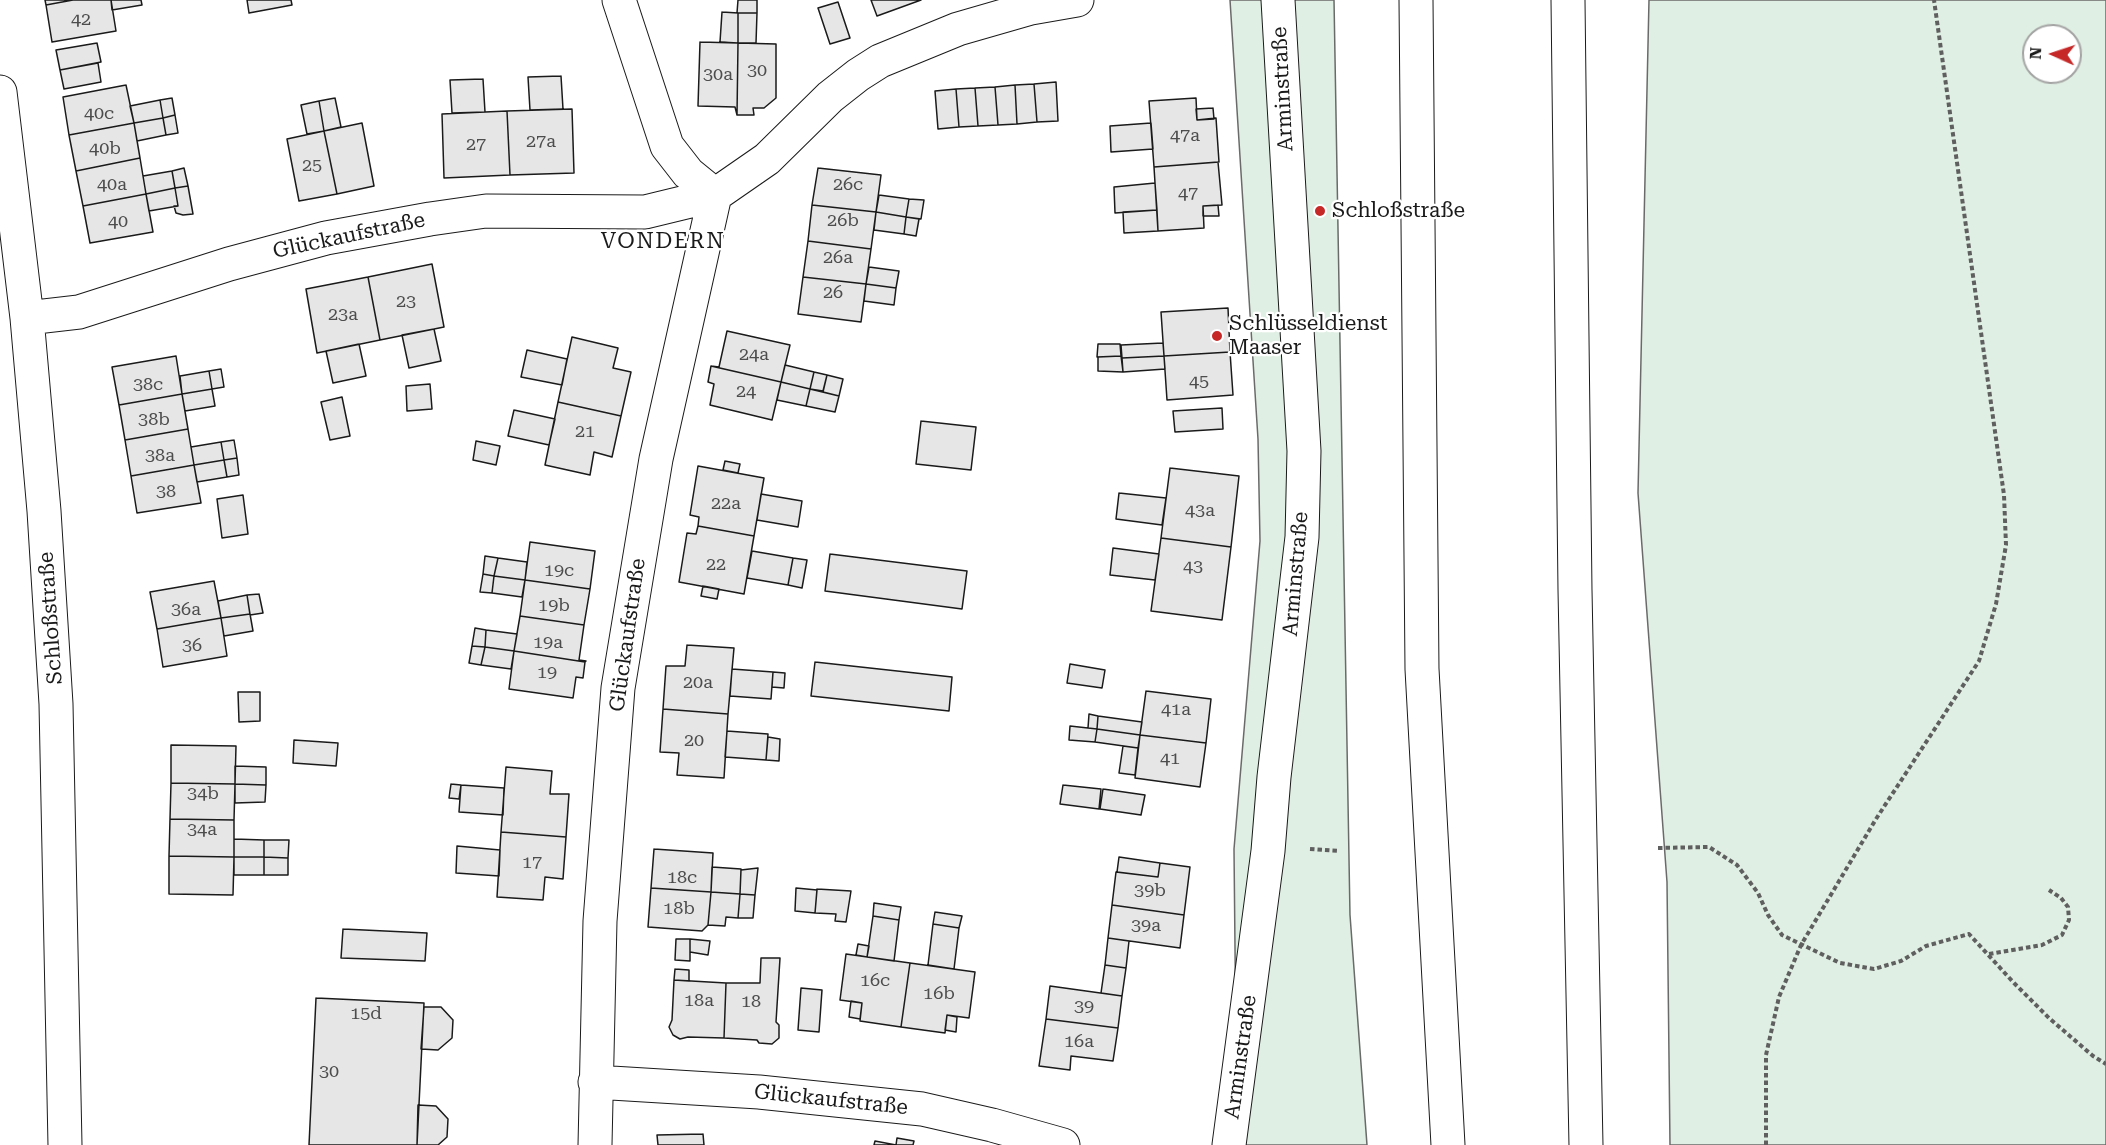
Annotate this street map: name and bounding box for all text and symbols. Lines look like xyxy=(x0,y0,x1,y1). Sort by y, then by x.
house number: 42 xyxy=(71,9,91,31)
north arrow xyxy=(2022,24,2082,84)
street label: Arminstraße xyxy=(1267,26,1299,152)
text: N xyxy=(2026,46,2045,60)
house number: 30 xyxy=(747,60,767,82)
house number: 30a xyxy=(703,64,733,86)
house number: 40c xyxy=(84,103,114,125)
house number: 47a xyxy=(1170,125,1200,147)
house number: 27a xyxy=(526,131,556,153)
house number: 27 xyxy=(466,134,486,156)
house number: 40b xyxy=(89,138,121,160)
house number: 25 xyxy=(302,155,322,177)
house number: 40a xyxy=(97,174,127,196)
house number: 26c xyxy=(833,174,863,196)
house number: 47 xyxy=(1178,183,1198,205)
place label: Schloßstraße xyxy=(1332,198,1465,224)
marker: Schloßstraße xyxy=(1313,204,1327,218)
street label: Glückaufstraße xyxy=(271,208,427,264)
house number: 26b xyxy=(827,210,859,232)
house number: 40 xyxy=(108,211,128,233)
district label: VONDERN xyxy=(601,229,725,255)
house number: 26a xyxy=(823,247,853,269)
house number: 26 xyxy=(823,282,843,304)
house number: 23 xyxy=(396,291,416,313)
house number: 23a xyxy=(328,304,358,326)
place label: Schlüsseldienst Maaser xyxy=(1229,311,1388,361)
marker: Schlüsseldienst Maaser xyxy=(1210,329,1224,343)
house number: 24a xyxy=(739,344,769,366)
house number: 45 xyxy=(1189,371,1209,393)
house number: 38c xyxy=(133,374,163,396)
house number: 24 xyxy=(736,381,756,403)
house number: 38b xyxy=(138,409,170,431)
house number: 21 xyxy=(575,421,595,443)
house number: 38a xyxy=(145,445,175,467)
house number: 38 xyxy=(156,481,176,503)
house number: 22a xyxy=(711,493,741,515)
house number: 43a xyxy=(1185,500,1215,522)
street label: Arminstraße xyxy=(1278,511,1314,637)
street label: Schloßstraße xyxy=(34,551,68,685)
house number: 22 xyxy=(706,554,726,576)
house number: 43 xyxy=(1183,556,1203,578)
street label: Glückaufstraße xyxy=(605,557,651,713)
house number: 19c xyxy=(544,560,574,582)
house number: 19b xyxy=(538,595,570,617)
house number: 36a xyxy=(171,599,201,621)
house number: 19a xyxy=(533,632,563,654)
house number: 36 xyxy=(182,635,202,657)
house number: 19 xyxy=(537,662,557,684)
house number: 20a xyxy=(683,672,713,694)
house number: 41a xyxy=(1161,699,1191,721)
house number: 20 xyxy=(684,730,704,752)
house number: 41 xyxy=(1160,748,1180,770)
house number: 34b xyxy=(187,783,219,805)
house number: 34a xyxy=(187,819,217,841)
house number: 17 xyxy=(522,852,542,874)
house number: 18c xyxy=(667,867,697,889)
house number: 39b xyxy=(1134,880,1166,902)
house number: 18b xyxy=(663,898,695,920)
house number: 39a xyxy=(1131,915,1161,937)
house number: 16c xyxy=(860,970,890,992)
house number: 16b xyxy=(923,983,955,1005)
house number: 18a xyxy=(684,990,714,1012)
house number: 18 xyxy=(741,991,761,1013)
street label: Arminstraße xyxy=(1220,993,1262,1121)
house number: 39 xyxy=(1074,996,1094,1018)
house number: 15d xyxy=(350,1003,382,1025)
house number: 16a xyxy=(1064,1031,1094,1053)
house number: 30 xyxy=(319,1061,339,1083)
street label: Glückaufstraße xyxy=(753,1079,909,1121)

